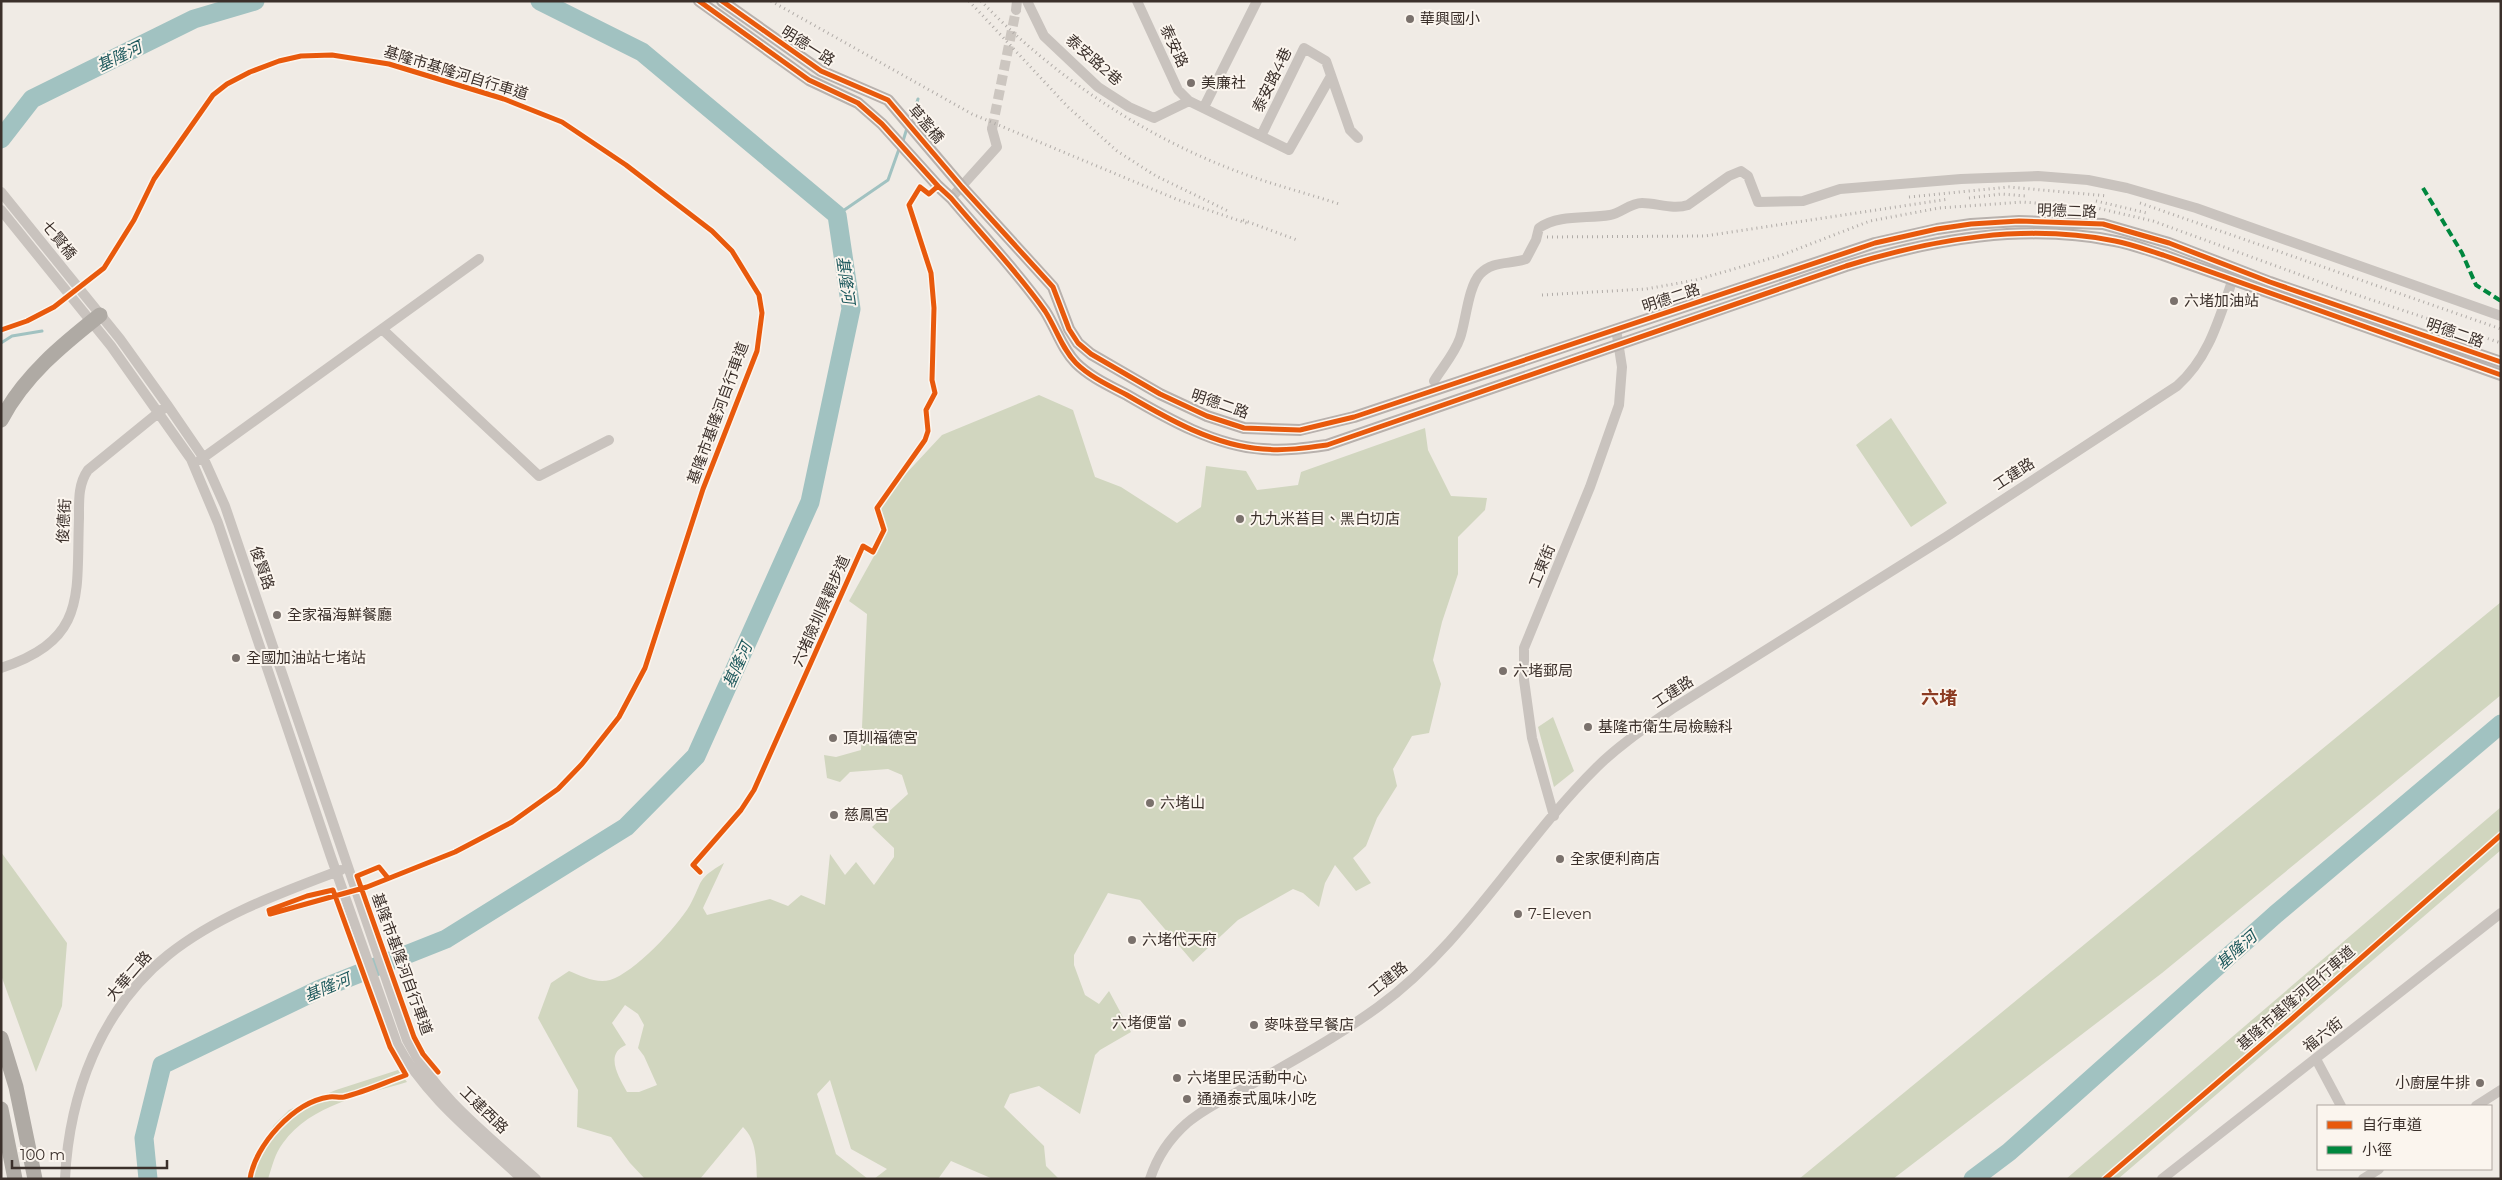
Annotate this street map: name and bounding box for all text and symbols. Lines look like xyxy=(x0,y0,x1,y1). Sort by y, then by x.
place label: 華興國小 xyxy=(1420,9,1480,28)
marker: 華興國小 xyxy=(1404,13,1416,25)
street label: 泰安路 xyxy=(1156,21,1193,70)
street label: 明德一路 xyxy=(778,22,839,70)
street label: 泰安路2巷 xyxy=(1062,30,1126,89)
water label: 基隆河 xyxy=(93,36,148,76)
street label: 基隆市基隆河自行車道 xyxy=(382,42,531,104)
street label: 泰安路4巷 xyxy=(1248,44,1295,115)
place label: 美廉社 xyxy=(1201,73,1246,92)
marker: 美廉社 xyxy=(1185,77,1197,89)
street label: 草濫橋 xyxy=(904,100,948,147)
street label: 明德二路 xyxy=(2037,200,2097,221)
street label: 七賢橋 xyxy=(38,216,81,263)
water label: 基隆河 xyxy=(833,255,859,308)
street label: 明德二路 xyxy=(1639,279,1702,316)
place label: 六堵加油站 xyxy=(2184,291,2259,310)
marker: 六堵加油站 xyxy=(2168,295,2180,307)
street label: 明德二路 xyxy=(2424,314,2487,351)
street label: 基隆市基隆河自行車道 xyxy=(683,339,752,487)
street label: 明德二路 xyxy=(1189,385,1252,422)
street label: 工建路 xyxy=(1990,453,2038,494)
street label: 俊德街 xyxy=(53,498,74,544)
place label: 九九米苔目、黑白切店 xyxy=(1250,509,1400,528)
marker: 九九米苔目、黑白切店 xyxy=(1234,513,1246,525)
street label: 工東街 xyxy=(1524,541,1559,590)
street label: 俊賢路 xyxy=(246,543,279,592)
street label: 六堵險圳景觀步道 xyxy=(787,552,854,669)
place label: 全家福海鮮餐廳 xyxy=(287,605,392,624)
marker: 全家福海鮮餐廳 xyxy=(271,609,283,621)
water label: 基隆河 xyxy=(719,637,757,691)
place label: 全國加油站七堵站 xyxy=(246,648,366,667)
marker: 全國加油站七堵站 xyxy=(230,652,242,664)
place label: 六堵郵局 xyxy=(1513,661,1573,680)
marker: 六堵郵局 xyxy=(1497,665,1509,677)
street label: 工建路 xyxy=(1649,671,1697,712)
district label: 六堵 xyxy=(1921,687,1957,709)
place label: 基隆市衛生局檢驗科 xyxy=(1598,717,1733,736)
marker: 基隆市衛生局檢驗科 xyxy=(1582,721,1594,733)
place label: 頂圳福德宮 xyxy=(843,728,918,747)
marker: 頂圳福德宮 xyxy=(827,732,839,744)
place label: 六堵山 xyxy=(1160,793,1205,812)
marker: 六堵山 xyxy=(1144,797,1156,809)
place label: 慈鳳宮 xyxy=(844,805,889,824)
marker: 慈鳳宮 xyxy=(828,809,840,821)
place label: 全家便利商店 xyxy=(1570,849,1660,868)
marker: 全家便利商店 xyxy=(1554,853,1566,865)
street label: 基隆市基隆河自行車道 xyxy=(368,890,437,1038)
place label: 7-Eleven xyxy=(1528,904,1592,923)
marker: 7-Eleven xyxy=(1512,908,1524,920)
water label: 基隆河 xyxy=(2212,925,2263,973)
place label: 六堵代天府 xyxy=(1142,930,1217,949)
marker: 六堵代天府 xyxy=(1126,934,1138,946)
street label: 基隆市基隆河自行車道 xyxy=(2233,941,2359,1054)
street label: 大華二路 xyxy=(102,947,155,1005)
street label: 工建路 xyxy=(1364,957,1411,1000)
water label: 基隆河 xyxy=(301,968,356,1006)
place label: 六堵便當 xyxy=(1112,1013,1172,1032)
street label: 福六街 xyxy=(2299,1013,2346,1056)
place label: 麥味登早餐店 xyxy=(1264,1015,1354,1034)
marker: 六堵便當 xyxy=(1176,1017,1188,1029)
marker: 麥味登早餐店 xyxy=(1248,1019,1260,1031)
place label: 六堵里民活動中心 xyxy=(1187,1068,1307,1087)
marker: 六堵里民活動中心 xyxy=(1171,1072,1183,1084)
place label: 小廚屋牛排 xyxy=(2395,1073,2470,1092)
marker: 小廚屋牛排 xyxy=(2474,1077,2486,1089)
street label: 工建西路 xyxy=(456,1082,513,1137)
place label: 通通泰式風味小吃 xyxy=(1197,1089,1317,1108)
marker: 通通泰式風味小吃 xyxy=(1181,1093,1193,1105)
legend xyxy=(2317,1105,2492,1170)
text: 自行車道 xyxy=(2362,1115,2422,1134)
scale bar xyxy=(12,1138,168,1170)
text: 小徑 xyxy=(2362,1140,2392,1159)
text: 100 m xyxy=(20,1145,65,1164)

